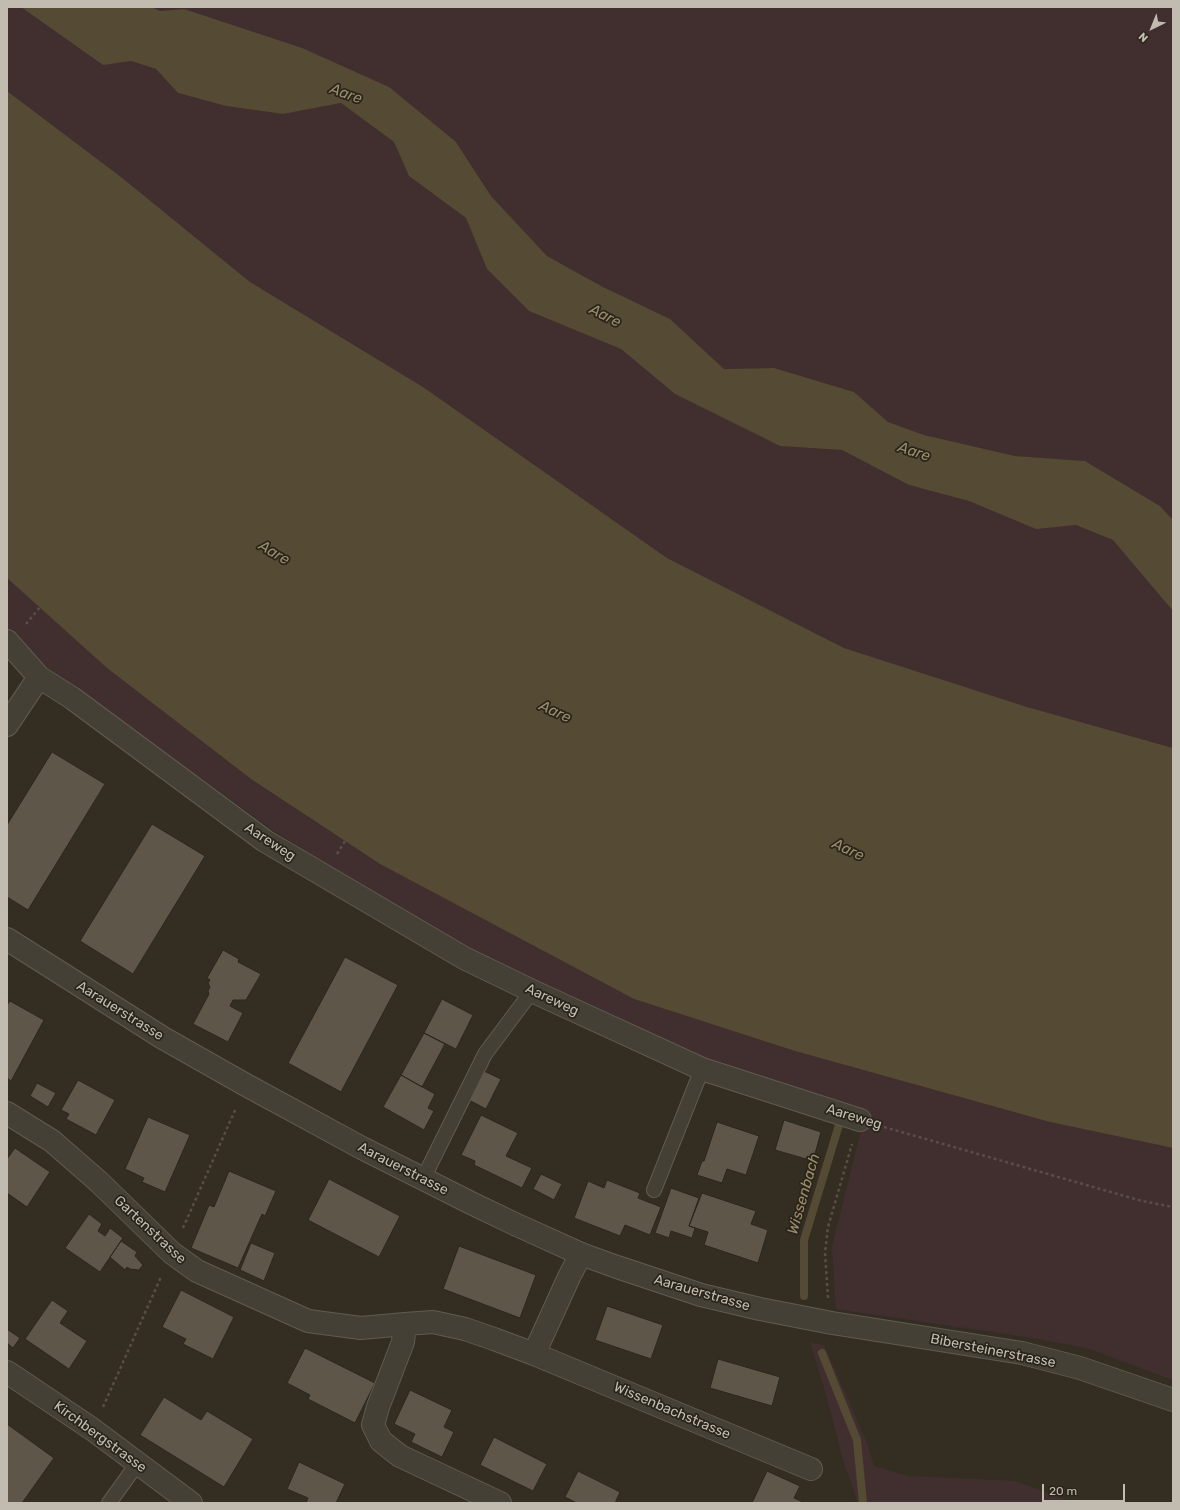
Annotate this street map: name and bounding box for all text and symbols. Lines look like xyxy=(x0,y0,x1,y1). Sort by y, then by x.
north arrow xyxy=(1132,8,1172,48)
text: N xyxy=(1136,30,1151,45)
water label: Aare xyxy=(327,80,365,108)
water label: Aare xyxy=(586,301,624,331)
water label: Aare xyxy=(896,438,932,466)
water label: Aare xyxy=(255,537,293,569)
water label: Aare xyxy=(536,697,574,727)
street label: Aareweg xyxy=(241,819,299,865)
water label: Aare xyxy=(829,835,867,865)
street label: Aarauerstrasse xyxy=(73,978,167,1044)
street label: Aareweg xyxy=(523,980,581,1020)
street label: Aareweg xyxy=(824,1101,884,1133)
street label: Aarauerstrasse xyxy=(355,1139,451,1199)
water label: Wissenbach xyxy=(784,1151,824,1237)
street label: Gartenstrasse xyxy=(111,1192,189,1268)
street label: Aarauerstrasse xyxy=(652,1271,752,1315)
street label: Bibersteinerstrasse xyxy=(929,1331,1057,1371)
street label: Wissenbachstrasse xyxy=(611,1379,733,1443)
street label: Kirchbergstrasse xyxy=(50,1398,150,1476)
scale bar xyxy=(1044,1476,1127,1502)
text: 20 m xyxy=(1049,1484,1077,1498)

